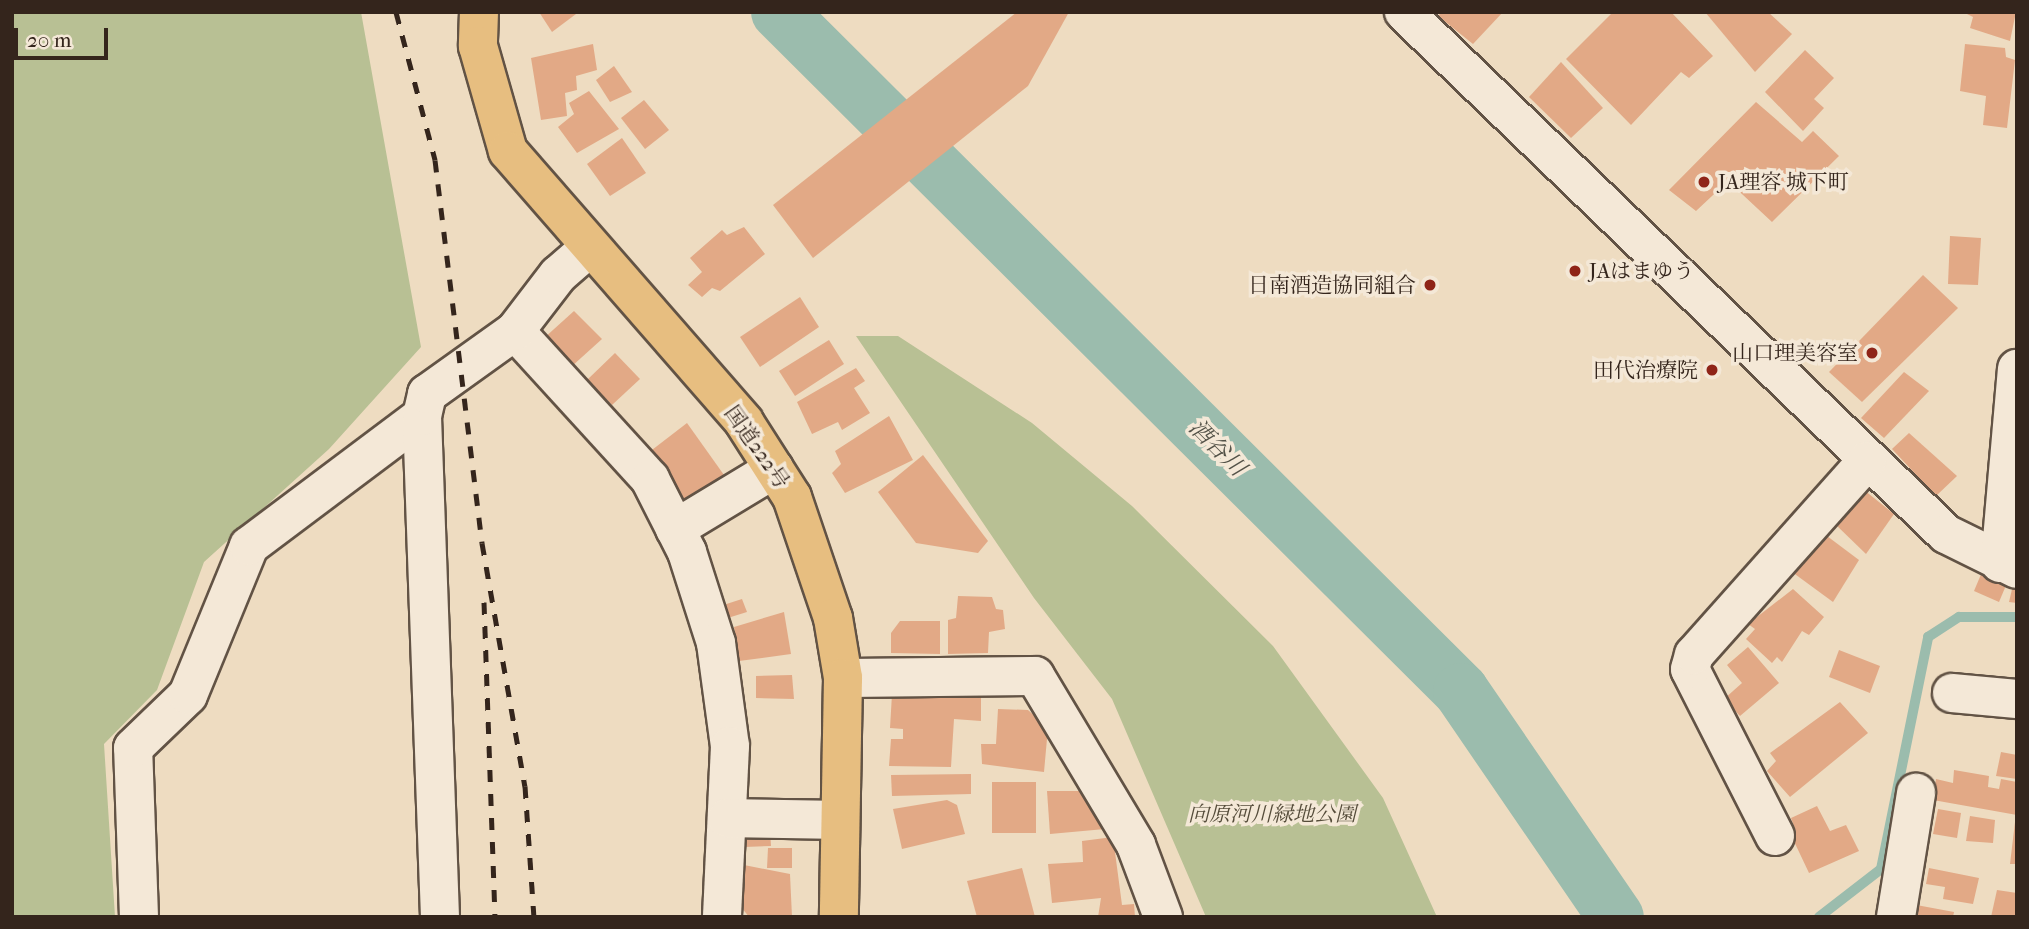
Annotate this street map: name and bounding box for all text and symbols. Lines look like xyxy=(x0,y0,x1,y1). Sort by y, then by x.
scale bar xyxy=(18,14,112,58)
text: 20 m xyxy=(27,28,71,52)
place label: JA理容 城下町 xyxy=(1718,169,1849,195)
marker: JA理容 城下町 xyxy=(1696,174,1712,190)
place label: JAはまゆう xyxy=(1589,258,1694,284)
marker: JAはまゆう xyxy=(1567,263,1583,279)
place label: 日南酒造協同組合 xyxy=(1248,272,1416,298)
marker: 日南酒造協同組合 xyxy=(1422,277,1438,293)
place label: 山口理美容室 xyxy=(1732,340,1858,366)
marker: 山口理美容室 xyxy=(1864,345,1880,361)
place label: 田代治療院 xyxy=(1593,357,1698,383)
marker: 田代治療院 xyxy=(1704,362,1720,378)
street label: 国道222号 xyxy=(719,401,795,493)
water label: 酒谷川 xyxy=(1183,414,1251,482)
park label: 向原河川緑地公園 xyxy=(1188,801,1356,827)

